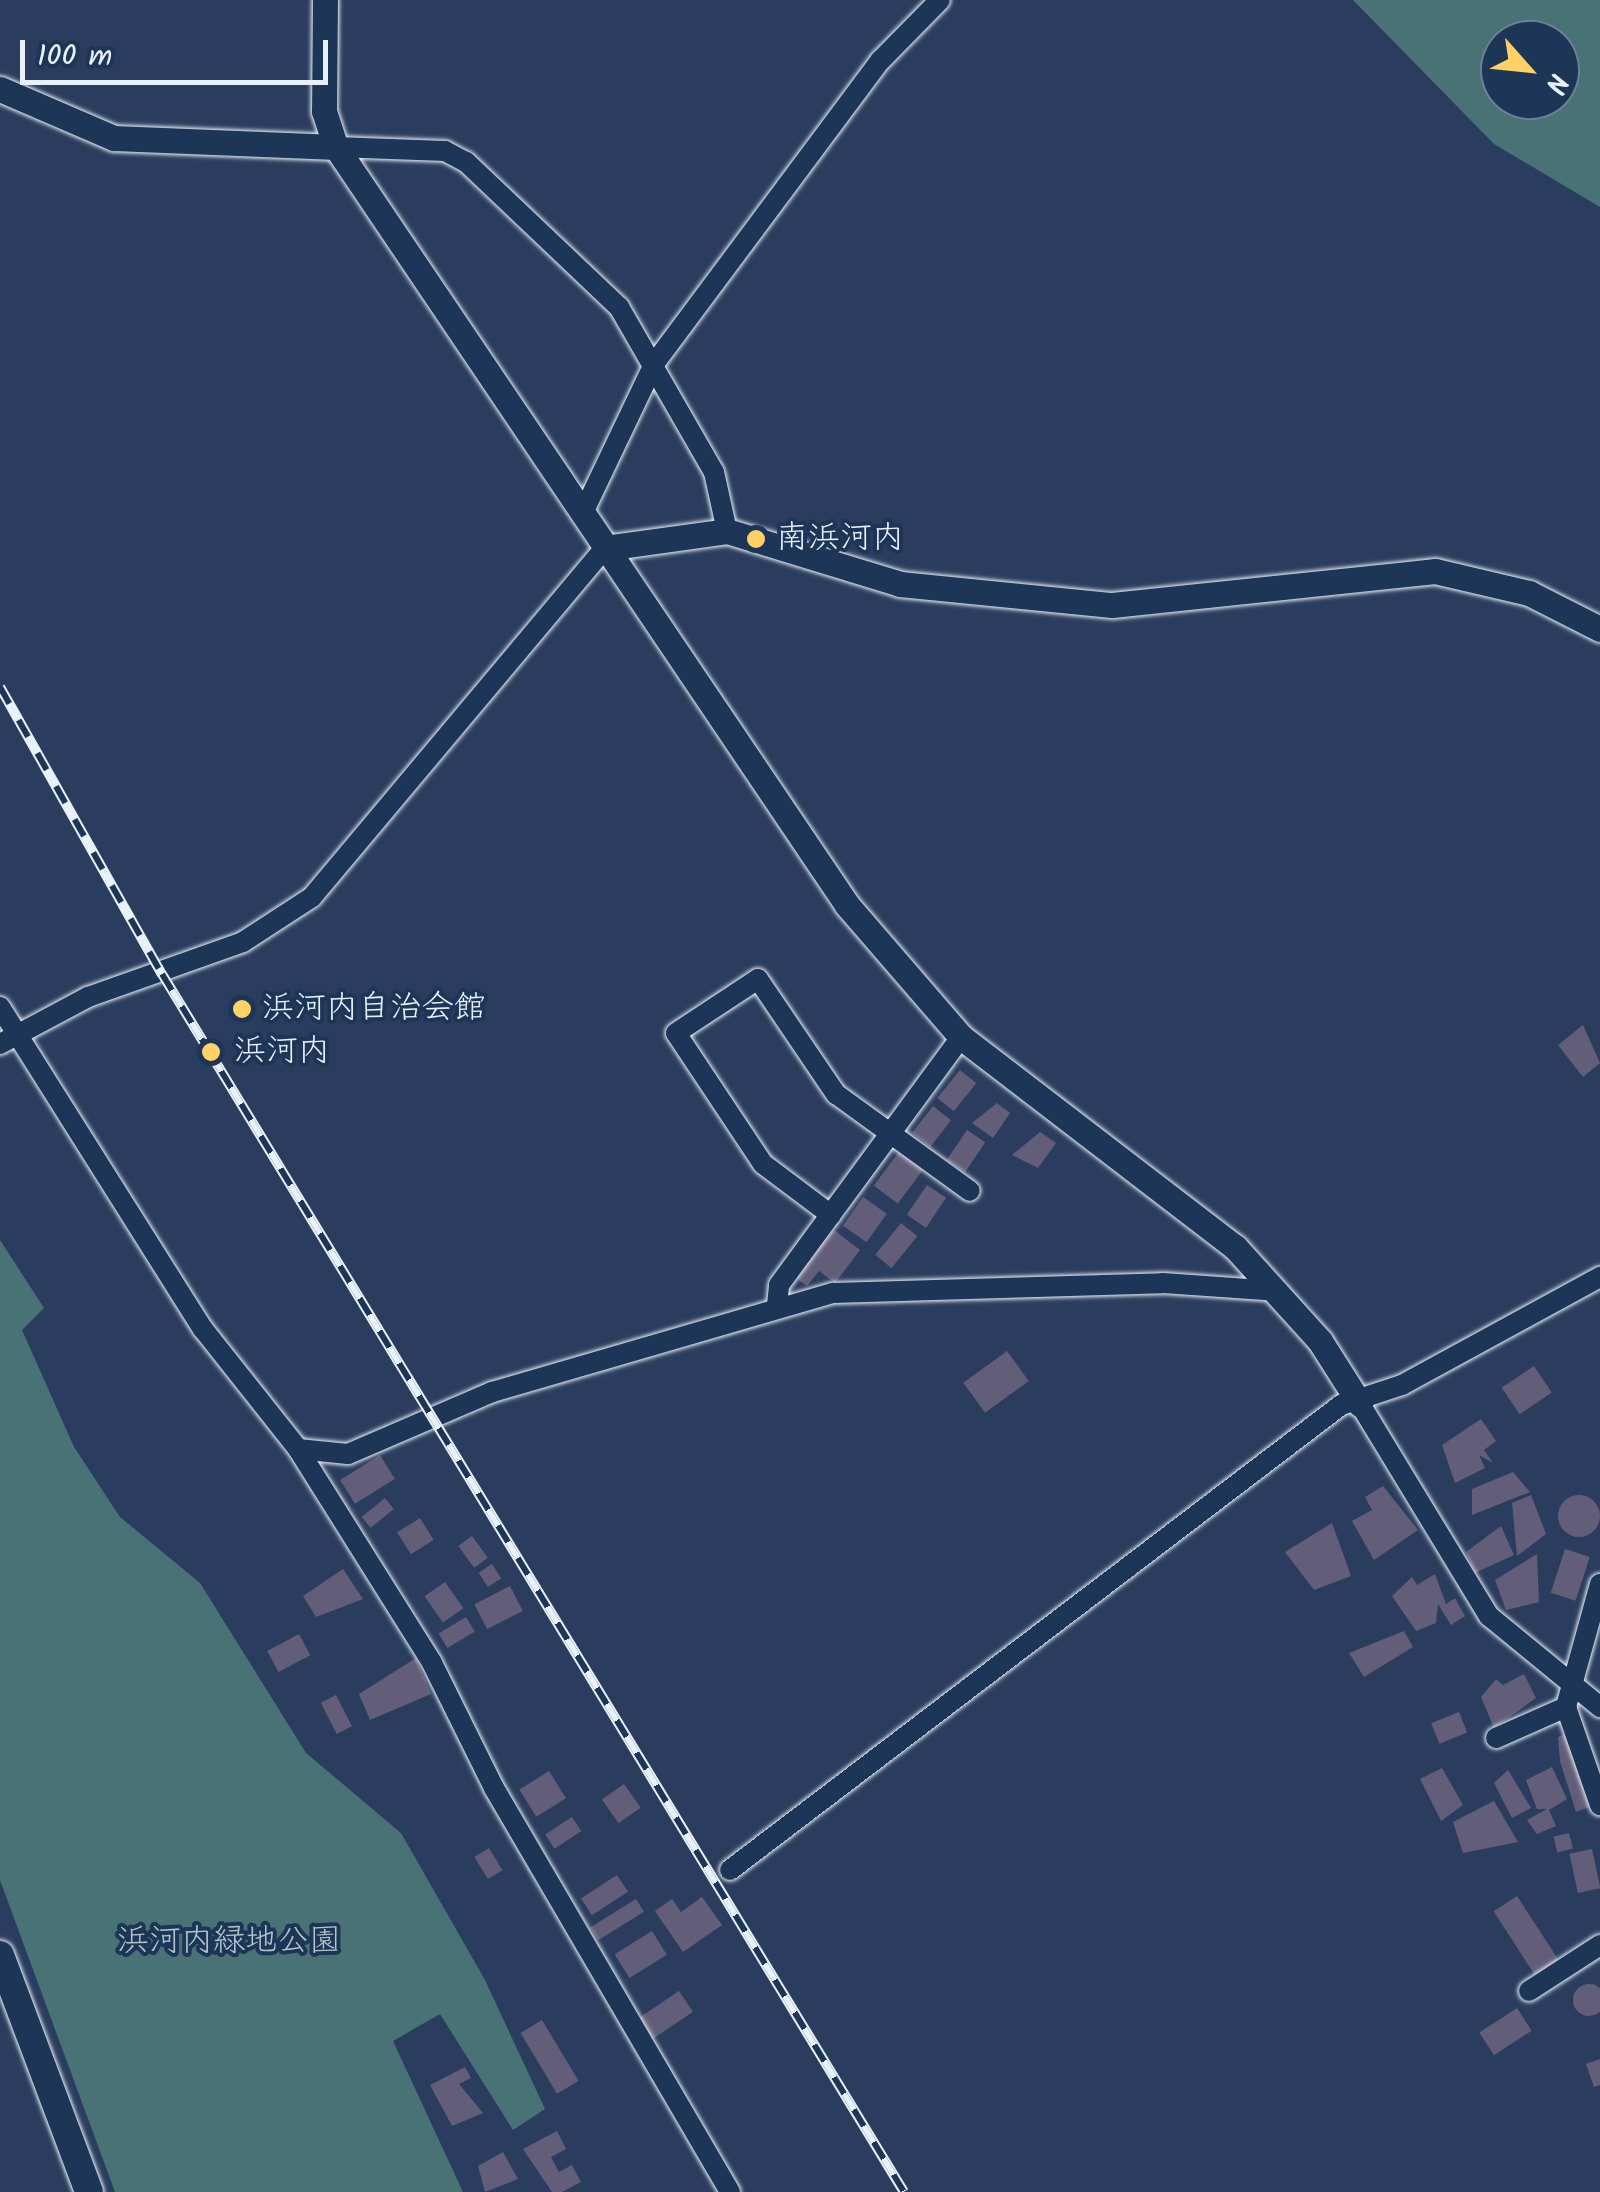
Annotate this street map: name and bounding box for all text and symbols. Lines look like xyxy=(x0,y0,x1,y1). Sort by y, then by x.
scale bar xyxy=(25,20,332,82)
north arrow xyxy=(1480,20,1580,120)
text: 100 m xyxy=(37,33,112,81)
text: N xyxy=(1531,65,1579,101)
place label: 南浜河内 xyxy=(776,520,904,558)
marker: 南浜河内 xyxy=(745,528,767,550)
place label: 浜河内自治会館 xyxy=(262,990,486,1028)
marker: 浜河内自治会館 xyxy=(231,998,253,1020)
place label: 浜河内 xyxy=(234,1033,330,1071)
marker: 浜河内 xyxy=(198,1039,224,1065)
park label: 浜河内緑地公園 xyxy=(117,1923,341,1961)

